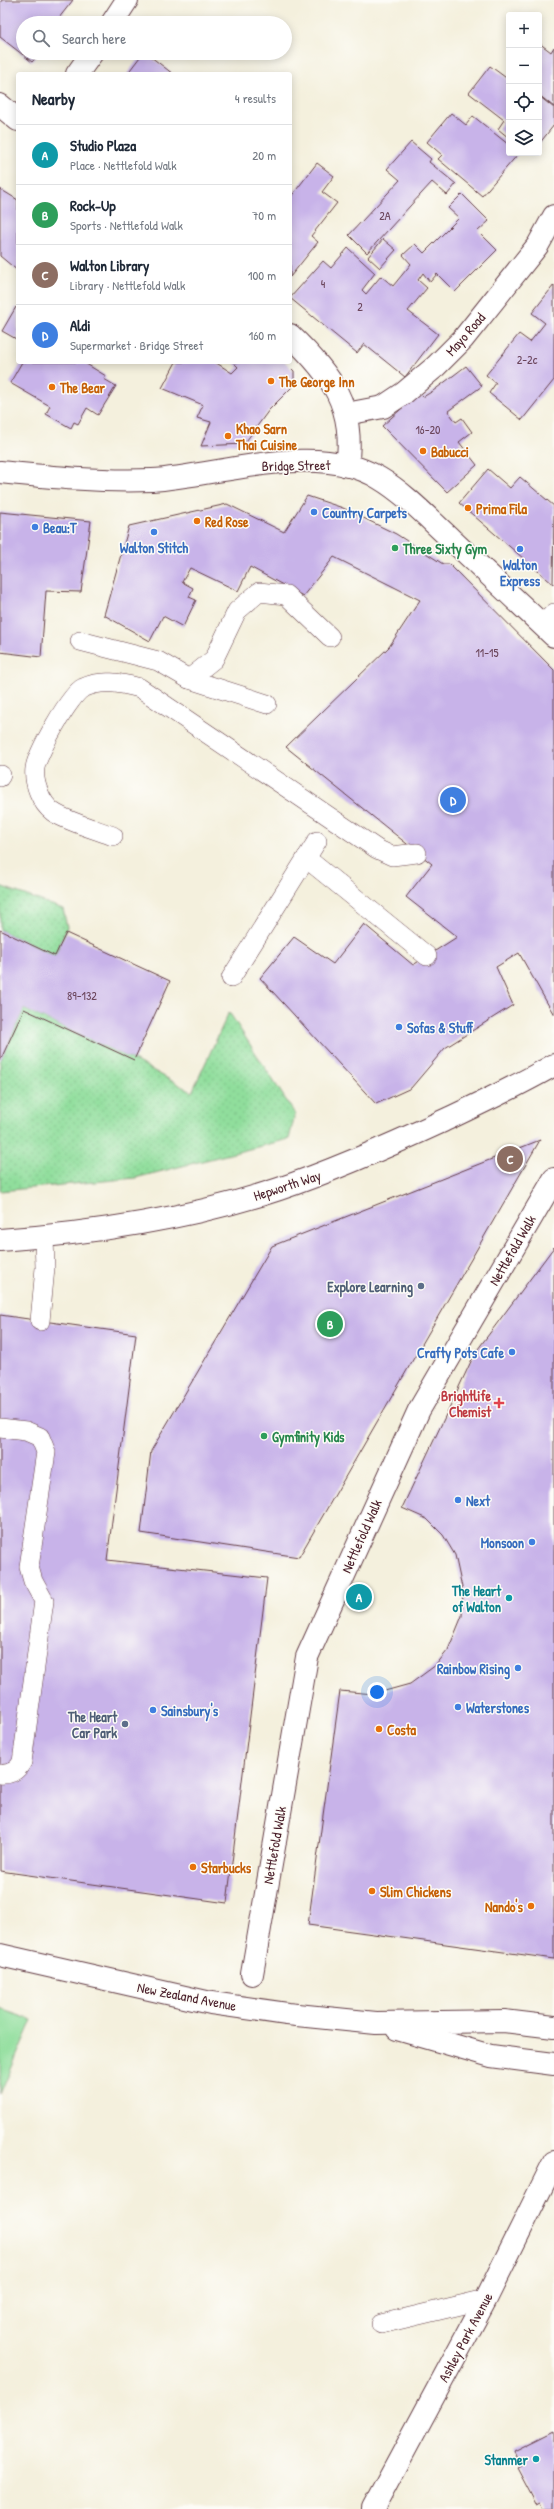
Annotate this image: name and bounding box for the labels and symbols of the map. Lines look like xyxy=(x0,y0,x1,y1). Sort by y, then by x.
house number: 2A xyxy=(379,207,391,224)
house number: 4 xyxy=(321,275,326,292)
house number: 2 xyxy=(357,298,363,315)
street label: Mayo Road xyxy=(441,308,490,360)
house number: 2-2c xyxy=(517,351,538,368)
place label: The George Inn xyxy=(278,372,355,393)
marker: The George Inn xyxy=(266,376,276,386)
place label: The Bear xyxy=(59,378,105,397)
marker: The Bear xyxy=(47,382,57,392)
place label: Khao Sarn Thai Cuisine xyxy=(235,419,298,454)
house number: 16-20 xyxy=(416,421,440,438)
marker: Khao Sarn Thai Cuisine xyxy=(223,431,233,441)
place label: Babucci xyxy=(431,442,469,461)
marker: Babucci xyxy=(418,446,428,456)
street label: Bridge Street xyxy=(261,455,331,476)
place label: Prima Fila xyxy=(476,499,528,518)
place label: Country Carpets xyxy=(322,503,408,524)
marker: Prima Fila xyxy=(463,503,473,513)
marker: Country Carpets xyxy=(309,507,319,517)
place label: Red Rose xyxy=(205,512,249,531)
marker: Red Rose xyxy=(192,516,202,526)
place label: Beau:T xyxy=(43,518,77,537)
marker: Beau:T xyxy=(30,522,40,532)
marker: Walton Stitch xyxy=(149,527,159,537)
place label: Walton Stitch xyxy=(120,538,188,557)
place label: Three Sixty Gym xyxy=(402,539,488,560)
marker: Three Sixty Gym xyxy=(390,543,400,553)
marker: Walton Express xyxy=(515,544,525,554)
place label: Walton Express xyxy=(500,555,541,592)
house number: 11-15 xyxy=(476,644,499,661)
pin: D xyxy=(440,785,466,815)
house number: 89-132 xyxy=(67,987,97,1004)
place label: Sofas & Stuff xyxy=(407,1018,474,1037)
marker: Sofas & Stuff xyxy=(394,1022,404,1032)
pin: C xyxy=(497,1144,523,1174)
street label: Hepworth Way xyxy=(251,1165,323,1206)
street label: Nettlefold Walk xyxy=(484,1211,540,1289)
place label: Explore Learning xyxy=(327,1277,413,1298)
marker: Explore Learning xyxy=(416,1281,426,1291)
pin: B xyxy=(317,1309,343,1339)
place label: Crafty Pots Cafe xyxy=(417,1343,504,1364)
marker: Crafty Pots Cafe xyxy=(507,1347,517,1357)
place label: Brightlife Chemist xyxy=(441,1386,492,1421)
marker: Brightlife Chemist xyxy=(494,1398,504,1408)
place label: Gymfinity Kids xyxy=(272,1427,345,1448)
marker: Gymfinity Kids xyxy=(259,1431,269,1441)
place label: Next xyxy=(466,1491,491,1510)
marker: Next xyxy=(453,1495,463,1505)
street label: Nettlefold Walk xyxy=(336,1496,386,1576)
place label: Monsoon xyxy=(481,1533,524,1552)
marker: Monsoon xyxy=(527,1537,537,1547)
place label: The Heart of Walton xyxy=(451,1581,502,1616)
pin: A xyxy=(346,1582,372,1612)
marker: The Heart of Walton xyxy=(504,1593,514,1603)
place label: Rainbow Rising xyxy=(437,1659,510,1680)
marker: Rainbow Rising xyxy=(513,1663,523,1673)
your location xyxy=(367,1682,387,1702)
place label: Waterstones xyxy=(466,1698,530,1717)
place label: Sainsbury's xyxy=(161,1701,219,1722)
marker: Waterstones xyxy=(453,1702,463,1712)
marker: Sainsbury's xyxy=(148,1705,158,1715)
place label: The Heart Car Park xyxy=(67,1707,118,1742)
marker: The Heart Car Park xyxy=(120,1719,130,1729)
place label: Costa xyxy=(387,1720,417,1739)
marker: Costa xyxy=(374,1724,384,1734)
street label: Nettlefold Walk xyxy=(258,1804,290,1885)
place label: Starbucks xyxy=(201,1858,252,1877)
marker: Starbucks xyxy=(188,1862,198,1872)
place label: Slim Chickens xyxy=(380,1882,452,1901)
marker: Slim Chickens xyxy=(367,1886,377,1896)
place label: Nando's xyxy=(485,1897,524,1916)
marker: Nando's xyxy=(526,1901,536,1911)
street label: New Zealand Avenue xyxy=(136,1977,239,2015)
street label: Ashley Park Avenue xyxy=(433,2289,498,2385)
place label: Stanmer xyxy=(484,2450,529,2469)
marker: Stanmer xyxy=(531,2454,541,2464)

